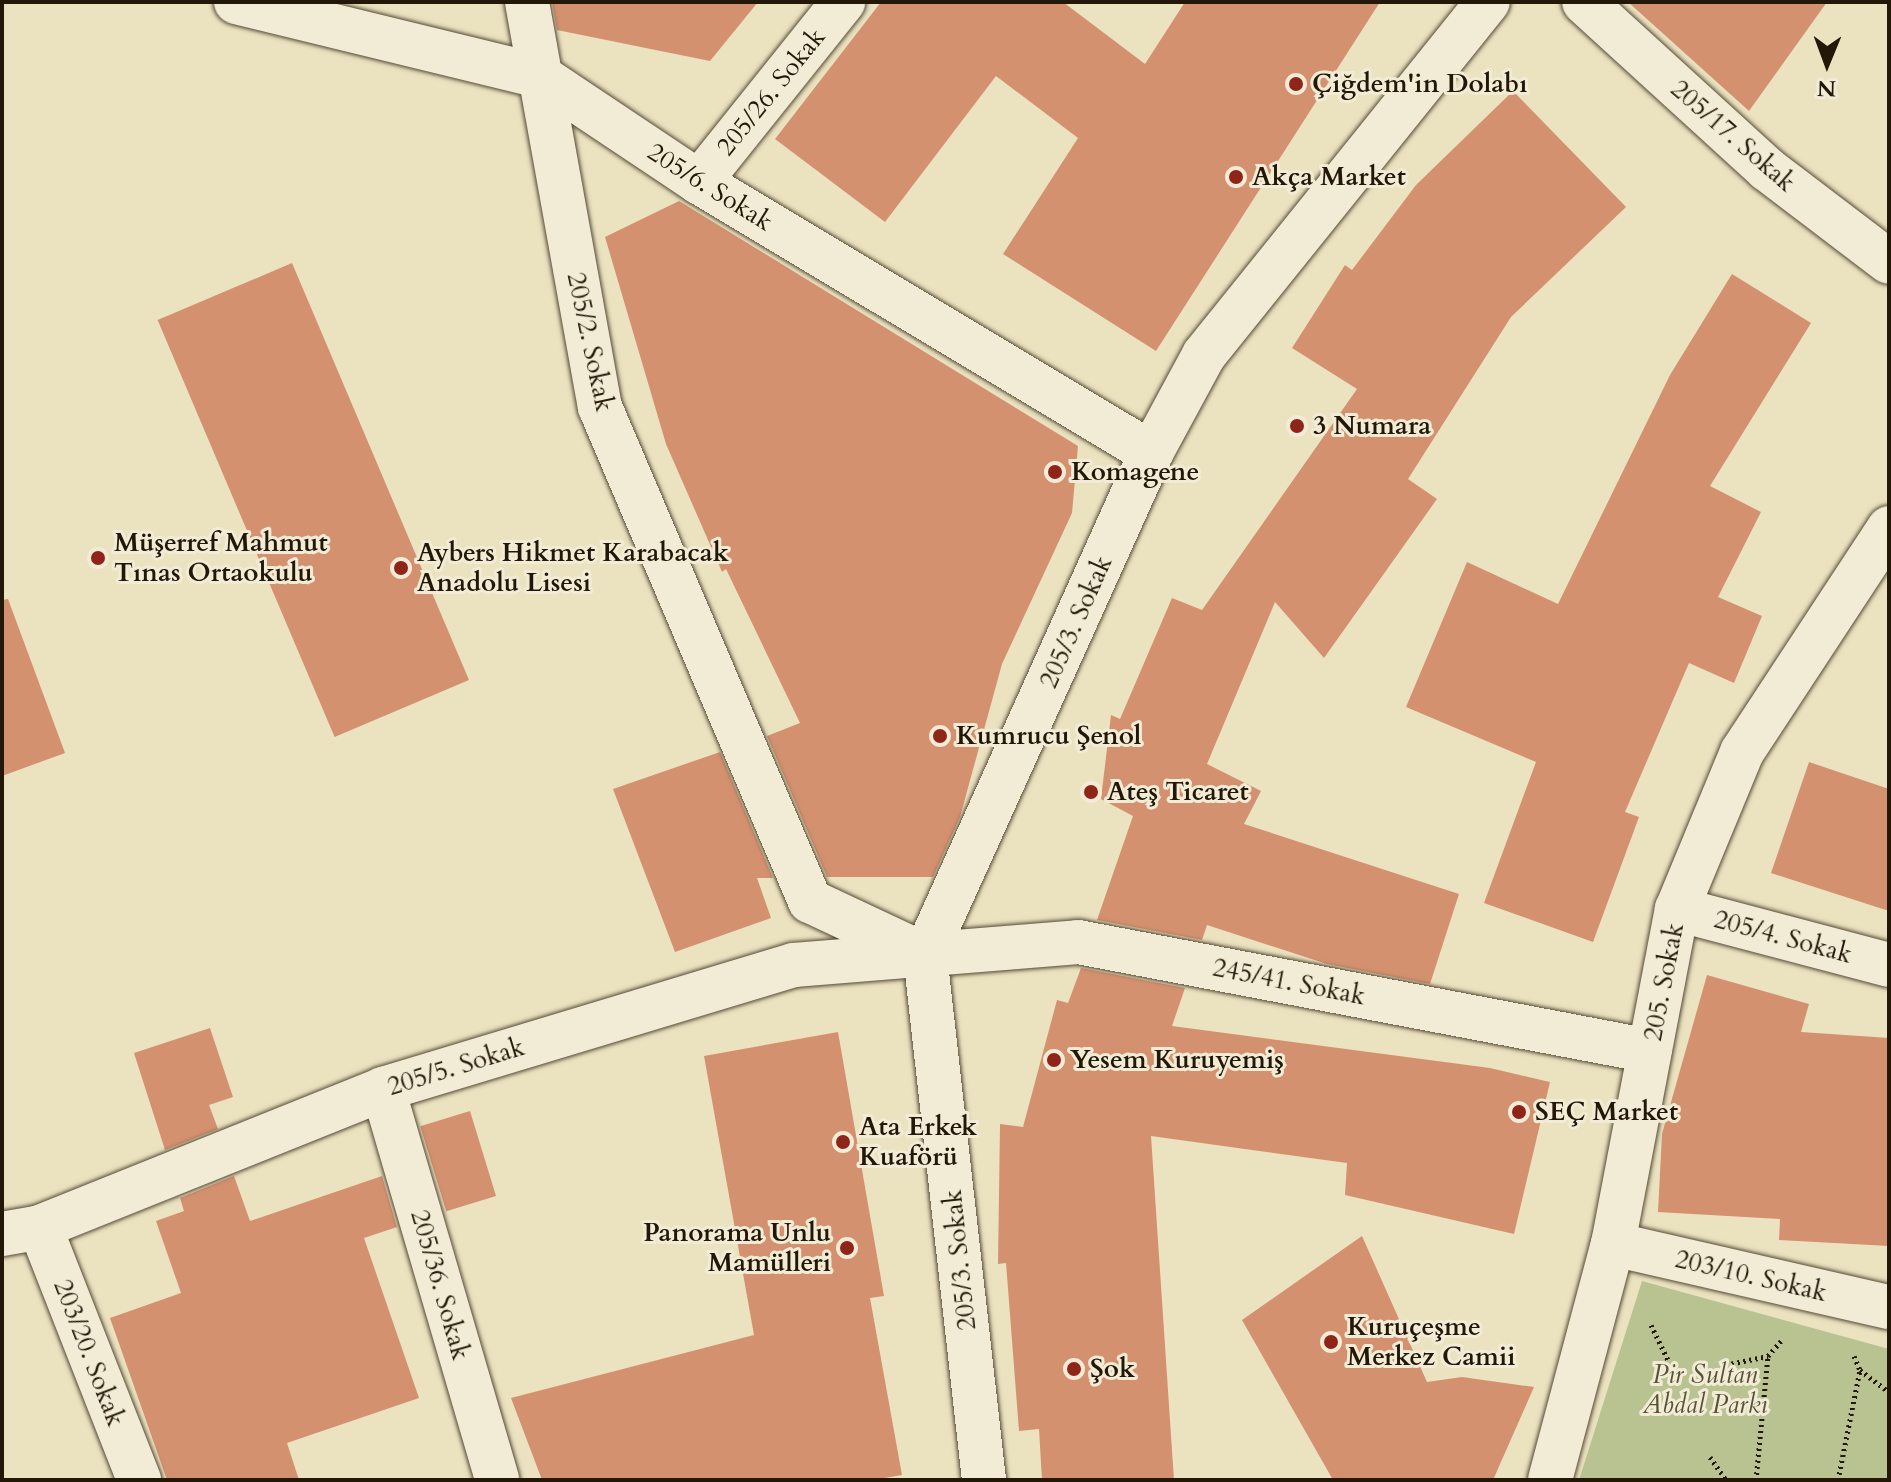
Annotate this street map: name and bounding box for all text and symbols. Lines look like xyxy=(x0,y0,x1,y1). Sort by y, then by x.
street label: 205/26. Sokak xyxy=(710,22,832,162)
north arrow xyxy=(1787,24,1867,104)
place label: Çiğdem'in Dolabı xyxy=(1312,68,1527,100)
street label: 205/17. Sokak xyxy=(1664,73,1802,199)
text: N xyxy=(1817,73,1836,103)
marker: Çiğdem'in Dolabı xyxy=(1287,75,1305,93)
street label: 205/6. Sokak xyxy=(642,136,778,238)
place label: Akça Market xyxy=(1252,161,1406,193)
marker: Akça Market xyxy=(1227,168,1245,186)
street label: 205/2. Sokak xyxy=(560,270,620,414)
place label: 3 Numara xyxy=(1313,410,1431,442)
marker: 3 Numara xyxy=(1288,417,1306,435)
place label: Komagene xyxy=(1071,456,1199,488)
marker: Komagene xyxy=(1046,463,1064,481)
place label: Müşerref Mahmut Tınas Ortaokulu xyxy=(114,527,328,588)
place label: Aybers Hikmet Karabacak Anadolu Lisesi xyxy=(417,537,729,598)
marker: Müşerref Mahmut Tınas Ortaokulu xyxy=(89,549,107,567)
street label: 205/3. Sokak xyxy=(1033,551,1119,693)
marker: Aybers Hikmet Karabacak Anadolu Lisesi xyxy=(392,559,410,577)
place label: Kumrucu Şenol xyxy=(956,720,1141,752)
marker: Kumrucu Şenol xyxy=(931,727,949,745)
place label: Ateş Ticaret xyxy=(1107,776,1249,808)
marker: Ateş Ticaret xyxy=(1082,783,1100,801)
street label: 205/4. Sokak xyxy=(1711,904,1855,970)
street label: 205. Sokak xyxy=(1637,920,1691,1044)
street label: 245/41. Sokak xyxy=(1210,952,1368,1012)
street label: 205/5. Sokak xyxy=(384,1031,528,1103)
place label: Yesem Kuruyemiş xyxy=(1070,1044,1284,1076)
marker: Yesem Kuruyemiş xyxy=(1045,1051,1063,1069)
place label: SEÇ Market xyxy=(1535,1096,1678,1128)
marker: SEÇ Market xyxy=(1510,1103,1528,1121)
place label: Ata Erkek Kuaförü xyxy=(859,1111,977,1172)
marker: Ata Erkek Kuaförü xyxy=(834,1133,852,1151)
street label: 205/3. Sokak xyxy=(937,1188,983,1332)
street label: 205/36. Sokak xyxy=(404,1206,476,1364)
place label: Panorama Unlu Mamülleri xyxy=(643,1217,831,1278)
marker: Panorama Unlu Mamülleri xyxy=(838,1239,856,1257)
street label: 203/10. Sokak xyxy=(1672,1243,1830,1309)
street label: 203/20. Sokak xyxy=(47,1275,131,1431)
place label: Kuruçeşme Merkez Camii xyxy=(1347,1311,1516,1372)
marker: Kuruçeşme Merkez Camii xyxy=(1322,1333,1340,1351)
place label: Şok xyxy=(1090,1353,1135,1385)
park label: Pir Sultan Abdal Parkı xyxy=(1642,1359,1768,1420)
marker: Şok xyxy=(1065,1360,1083,1378)

